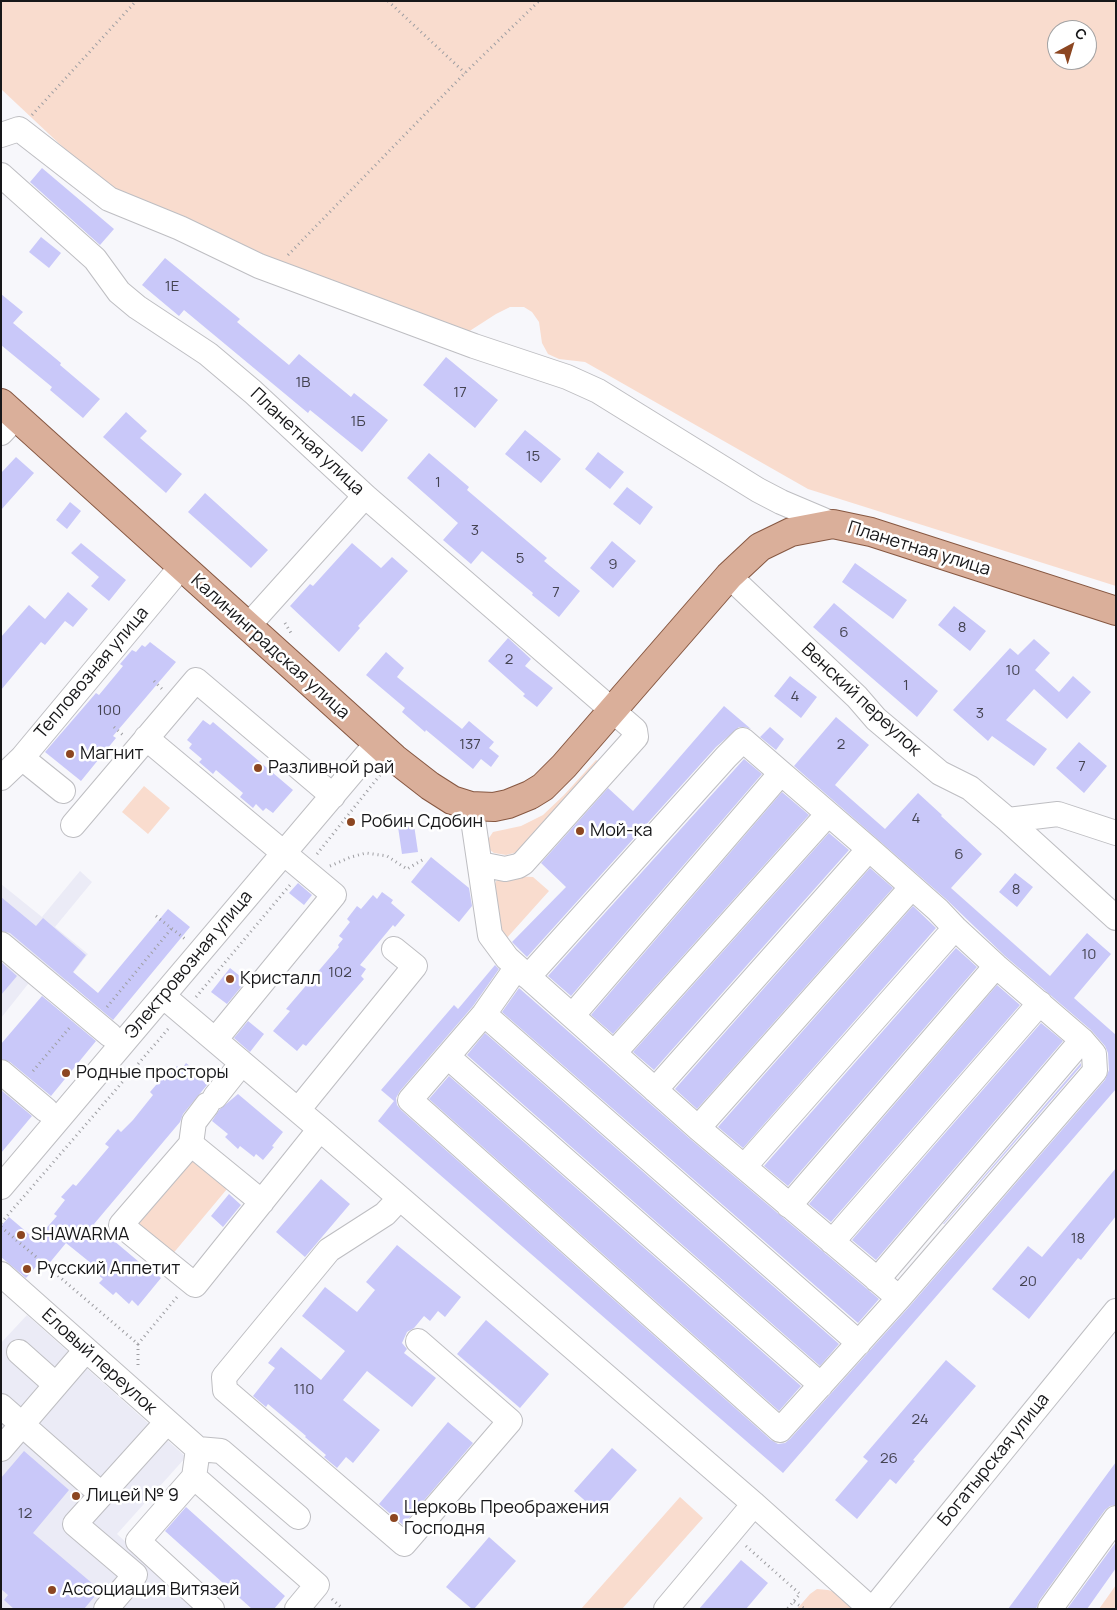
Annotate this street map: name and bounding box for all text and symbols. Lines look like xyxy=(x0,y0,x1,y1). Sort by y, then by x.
north arrow xyxy=(1047,20,1097,70)
text: С xyxy=(1071,23,1091,44)
house number: 1Е xyxy=(165,278,179,296)
house number: 1В xyxy=(295,374,311,392)
street label: Планетная улица xyxy=(246,384,368,500)
house number: 17 xyxy=(453,384,467,402)
house number: 1Б xyxy=(351,413,365,431)
house number: 15 xyxy=(526,448,540,466)
house number: 1 xyxy=(435,474,441,492)
street label: Планетная улица xyxy=(845,517,993,581)
house number: 3 xyxy=(471,522,479,540)
house number: 5 xyxy=(516,550,524,568)
house number: 9 xyxy=(608,556,618,574)
street label: Калининградская улица xyxy=(186,570,354,724)
house number: 7 xyxy=(552,584,560,602)
street label: Тепловозная улица xyxy=(31,603,153,743)
house number: 8 xyxy=(958,619,966,637)
house number: 6 xyxy=(839,624,849,642)
street label: Венский переулок xyxy=(797,639,925,761)
house number: 2 xyxy=(505,651,513,669)
house number: 10 xyxy=(1006,662,1020,680)
house number: 1 xyxy=(903,677,909,695)
house number: 4 xyxy=(791,688,799,706)
house number: 100 xyxy=(97,702,121,720)
house number: 3 xyxy=(976,705,984,723)
house number: 137 xyxy=(459,736,481,754)
house number: 2 xyxy=(837,736,845,754)
place label: Магнит xyxy=(80,743,143,765)
marker: Магнит xyxy=(64,748,76,760)
place label: Разливной рай xyxy=(268,757,394,779)
house number: 7 xyxy=(1078,758,1086,776)
marker: Разливной рай xyxy=(252,762,264,774)
house number: 4 xyxy=(912,810,920,828)
place label: Робин Сдобин xyxy=(361,811,483,833)
marker: Робин Сдобин xyxy=(345,816,357,828)
place label: Мой-ка xyxy=(590,820,653,842)
marker: Мой-ка xyxy=(574,825,586,837)
house number: 6 xyxy=(954,846,964,864)
house number: 8 xyxy=(1012,881,1020,899)
street label: Электровозная улица xyxy=(121,886,257,1044)
house number: 10 xyxy=(1082,946,1096,964)
house number: 102 xyxy=(328,964,352,982)
place label: Кристалл xyxy=(240,968,321,990)
marker: Кристалл xyxy=(224,973,236,985)
place label: Родные просторы xyxy=(76,1062,229,1084)
marker: Родные просторы xyxy=(60,1067,72,1079)
place label: SHAWARMA xyxy=(31,1224,129,1246)
marker: SHAWARMA xyxy=(15,1229,27,1241)
house number: 18 xyxy=(1071,1230,1085,1248)
place label: Русский Аппетит xyxy=(37,1258,180,1280)
marker: Русский Аппетит xyxy=(21,1263,33,1275)
house number: 20 xyxy=(1019,1273,1037,1291)
street label: Еловый переулок xyxy=(37,1305,161,1419)
house number: 110 xyxy=(294,1381,314,1399)
street label: Богатырская улица xyxy=(934,1389,1054,1531)
house number: 24 xyxy=(911,1411,929,1429)
house number: 26 xyxy=(880,1450,898,1468)
place label: Лицей № 9 xyxy=(86,1485,179,1507)
marker: Лицей № 9 xyxy=(70,1490,82,1502)
place label: Церковь Преображения Господня xyxy=(404,1497,609,1540)
house number: 12 xyxy=(18,1505,32,1523)
marker: Церковь Преображения Господня xyxy=(388,1512,400,1524)
place label: Ассоциация Витязей xyxy=(62,1579,240,1601)
marker: Ассоциация Витязей xyxy=(46,1584,58,1596)

